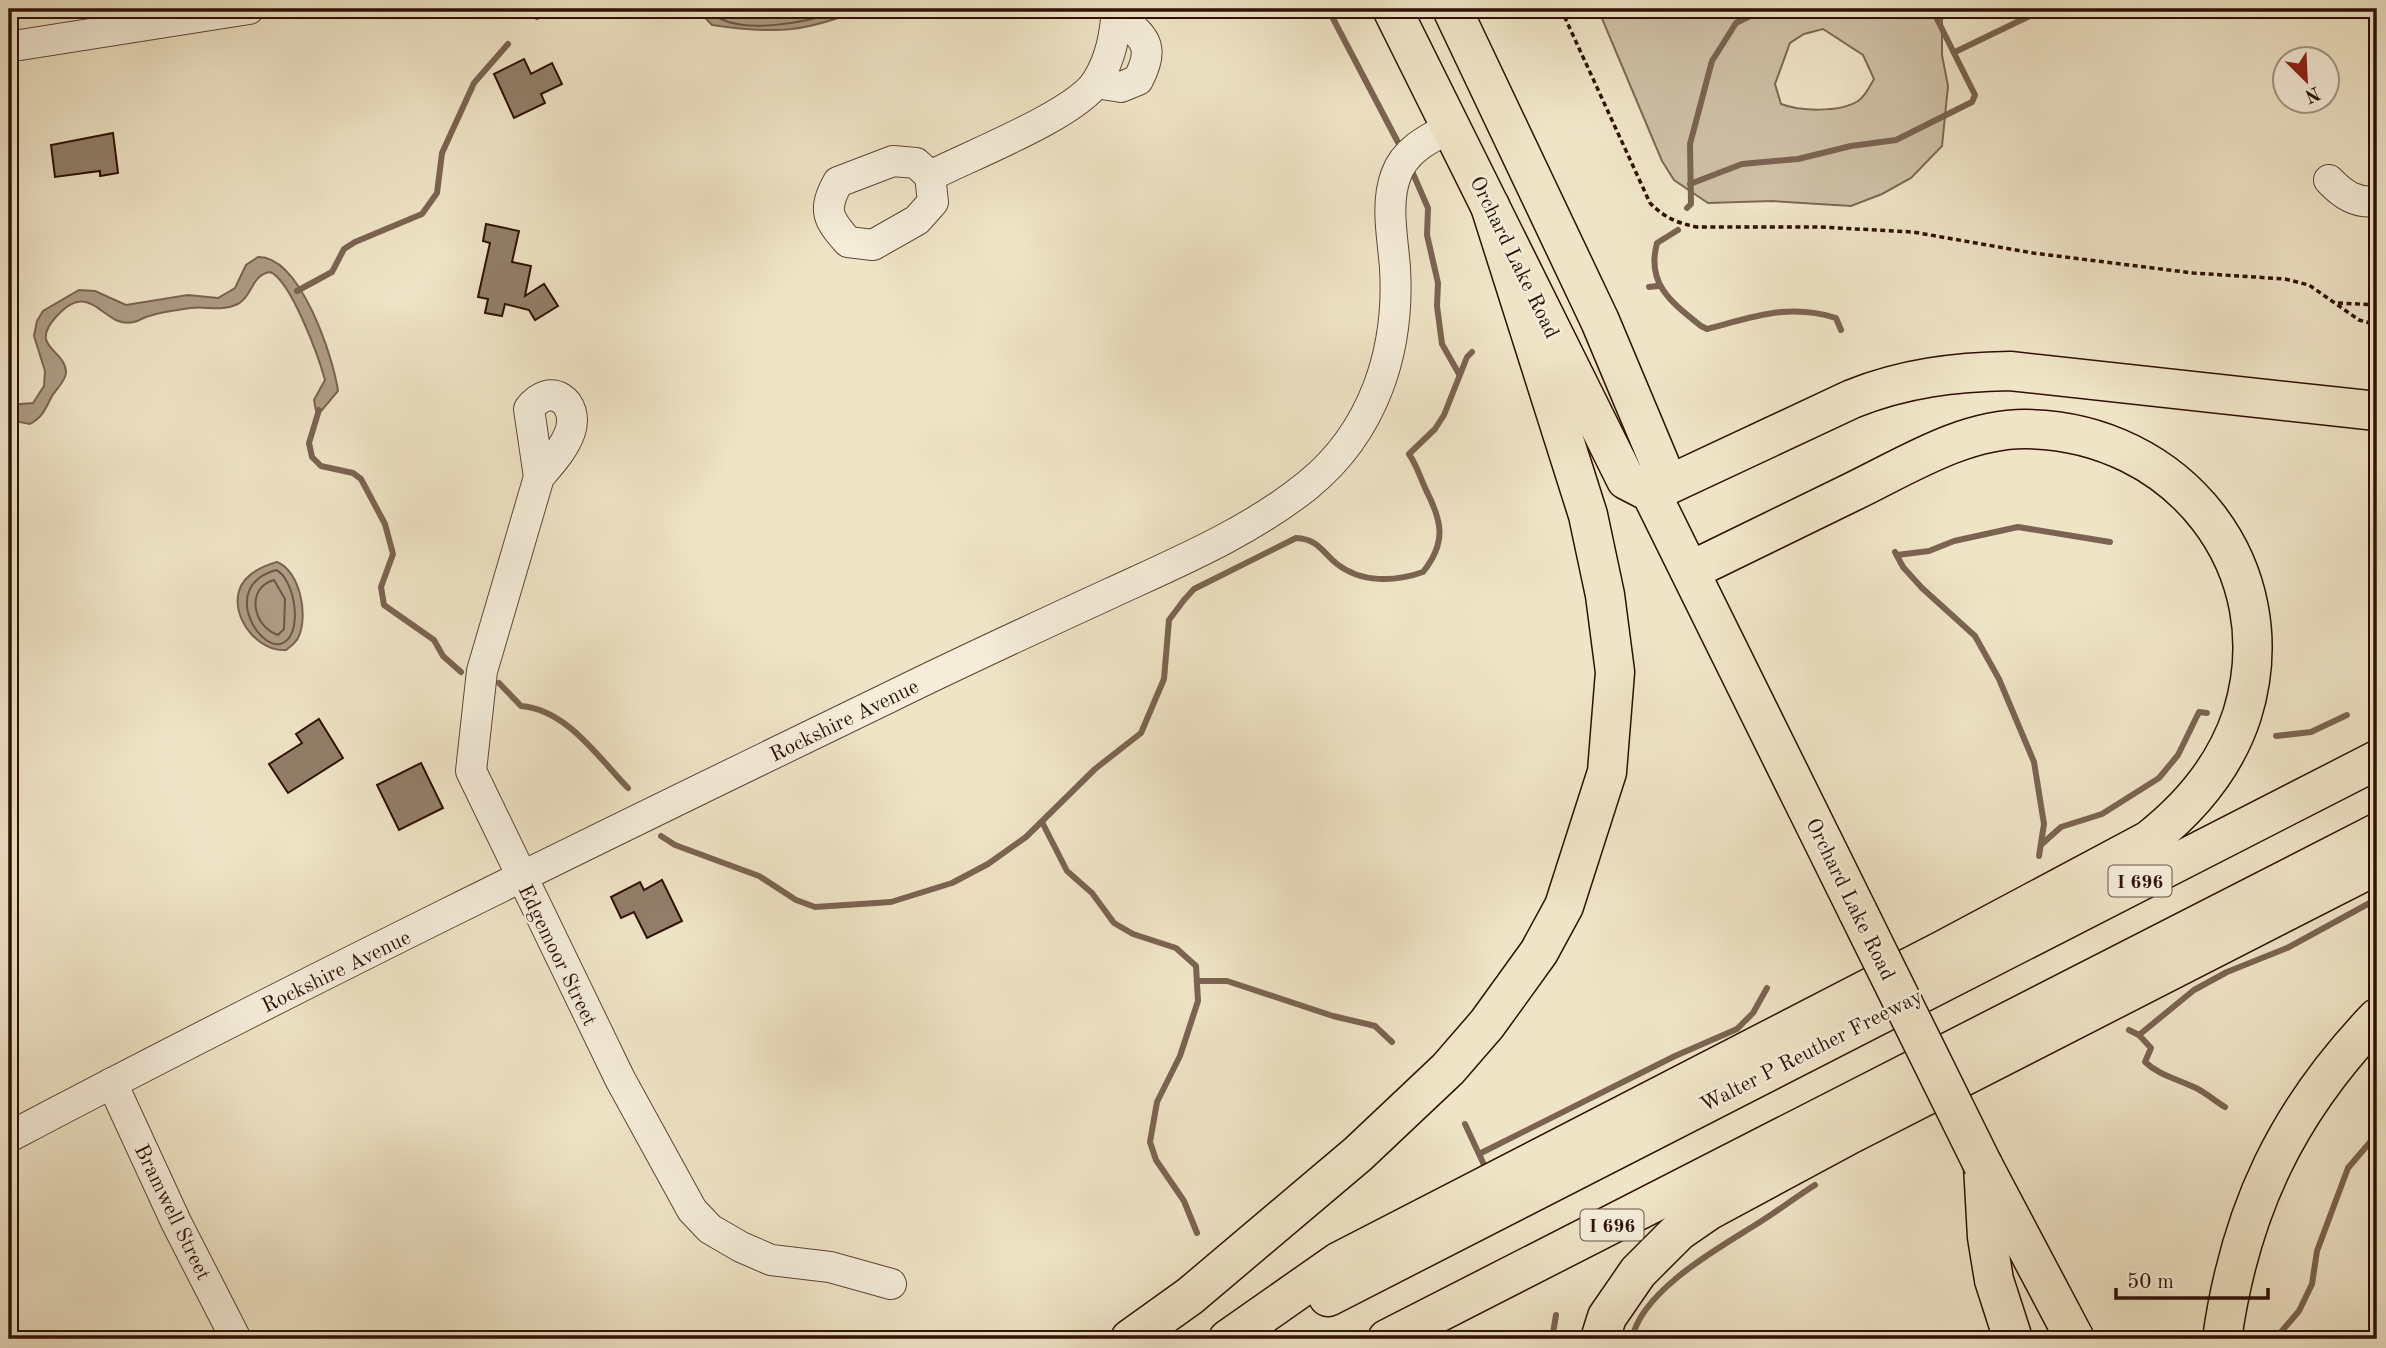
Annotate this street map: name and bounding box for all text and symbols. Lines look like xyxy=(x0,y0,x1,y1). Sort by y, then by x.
north arrow xyxy=(2270,46,2340,116)
text: N xyxy=(2301,82,2322,105)
street label: Orchard Lake Road xyxy=(1465,173,1562,342)
street label: Rockshire Avenue xyxy=(767,676,922,766)
street label: Orchard Lake Road xyxy=(1801,815,1898,984)
road number: I 696 xyxy=(2108,866,2172,897)
street label: Edgemoor Street xyxy=(513,882,600,1030)
street label: Rockshire Avenue xyxy=(259,927,414,1017)
street label: Walter P Reuther Freeway xyxy=(1697,986,1926,1117)
street label: Bramwell Street xyxy=(130,1142,214,1284)
road number: I 696 xyxy=(1580,1210,1644,1240)
scale bar xyxy=(2116,1257,2269,1301)
text: 50 m xyxy=(2127,1272,2174,1293)

